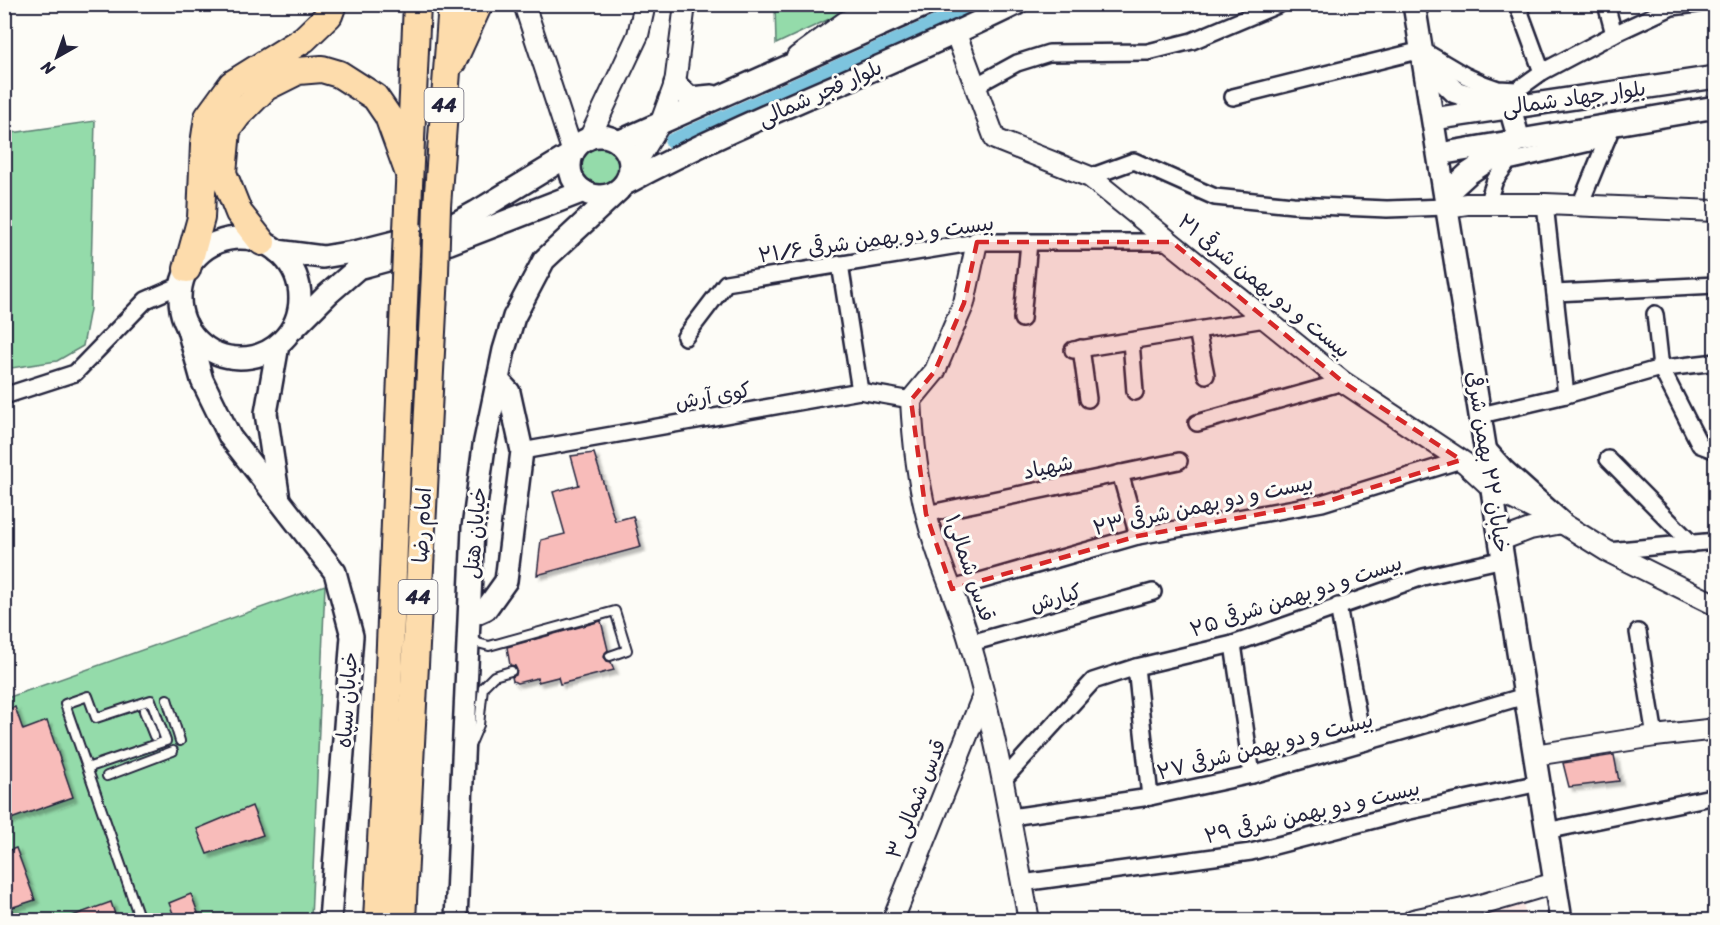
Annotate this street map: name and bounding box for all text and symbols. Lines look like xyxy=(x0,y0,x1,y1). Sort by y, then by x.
north arrow xyxy=(27,27,87,87)
street label: بلوار فجر شمالی xyxy=(751,49,889,137)
text: N xyxy=(33,53,62,83)
street label: بلوار جهاد شمالی xyxy=(1500,69,1648,127)
road number: 44 xyxy=(424,88,464,122)
street label: بیست و دو بهمن شرقی ۲۱/۶ xyxy=(756,204,996,274)
street label: بیست و دو بهمن شرقی ۲۱ xyxy=(1169,204,1359,368)
street label: خیابان ۲۲ بهمن شرقی xyxy=(1455,369,1521,555)
street label: کوی آرش xyxy=(672,371,754,421)
street label: شهیاد xyxy=(1019,443,1077,491)
street label: بیست و دو بهمن شرقی ۲۳ xyxy=(1089,463,1317,547)
street label: خیابان هتل xyxy=(452,485,498,581)
street label: امام رضا xyxy=(401,486,443,564)
street label: قدس شمالی۱ xyxy=(934,509,1006,627)
street label: بیست و دو بهمن شرقی ۲۵ xyxy=(1185,544,1407,648)
street label: کیارش xyxy=(1025,572,1087,624)
road number: 44 xyxy=(398,580,438,614)
street label: خیابان سپاه xyxy=(325,651,369,749)
street label: بیست و دو بهمن شرقی ۲۷ xyxy=(1153,701,1377,791)
street label: قدس شمالی ۳ xyxy=(875,733,957,865)
street label: بیست و دو بهمن شرقی ۲۹ xyxy=(1200,769,1424,855)

